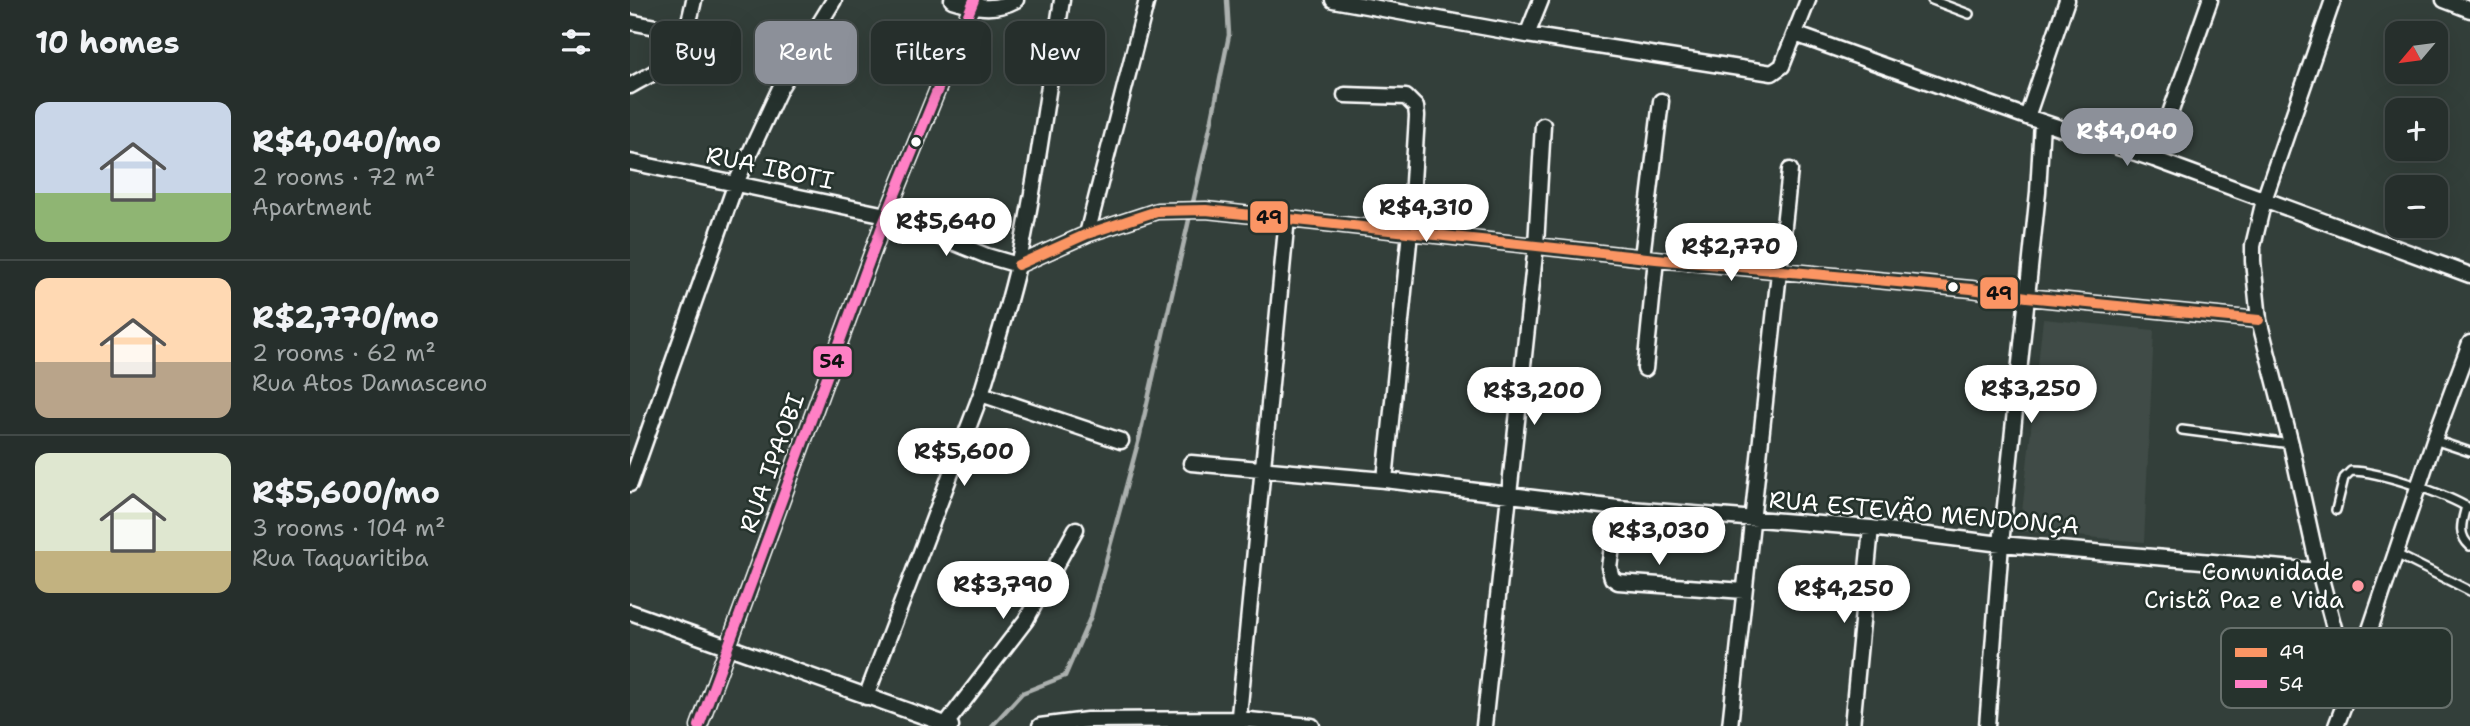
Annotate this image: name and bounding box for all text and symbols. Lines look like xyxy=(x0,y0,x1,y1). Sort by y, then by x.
chip: Buy xyxy=(651,21,741,84)
chip: Rent xyxy=(755,21,857,84)
chip: Filters xyxy=(871,21,991,84)
chip: New xyxy=(1005,21,1105,84)
north arrow xyxy=(2385,21,2448,84)
map controls xyxy=(2385,21,2448,238)
text: 10 homes xyxy=(35,22,180,63)
icon: filters xyxy=(557,23,595,61)
button: + xyxy=(2385,98,2448,161)
pin: R$4,040 xyxy=(2062,108,2192,168)
text: R$4,040 xyxy=(2076,116,2178,146)
text: R$4,040/mo xyxy=(252,121,441,162)
icon: home xyxy=(91,130,175,214)
unlabelled marker xyxy=(909,135,923,149)
street label: RUA IBOTI xyxy=(703,139,837,197)
text: 2 rooms · 72 m² xyxy=(252,162,435,192)
button: − xyxy=(2385,175,2448,238)
pin: R$4,310 xyxy=(1361,184,1491,244)
text: Apartment xyxy=(252,192,372,222)
text: R$4,310 xyxy=(1379,192,1473,222)
pin: R$5,640 xyxy=(881,198,1011,258)
line badge: 49 xyxy=(1249,200,1289,234)
text: 49 xyxy=(1256,205,1282,230)
text: R$5,640 xyxy=(896,206,996,236)
pin: R$2,770 xyxy=(1666,224,1796,283)
text: R$2,770 xyxy=(1681,231,1781,261)
line badge: 49 xyxy=(1979,276,2019,310)
unlabelled marker xyxy=(1946,280,1960,294)
text: 49 xyxy=(1986,281,2012,306)
text: R$2,770/mo xyxy=(252,297,439,338)
icon: home xyxy=(91,306,175,390)
text: 2 rooms · 62 m² xyxy=(252,338,436,368)
line badge: 54 xyxy=(812,345,853,378)
text: 54 xyxy=(819,349,845,374)
pin: R$3,250 xyxy=(1966,366,2096,425)
text: Rua Atos Damasceno xyxy=(252,368,487,398)
pin: R$3,200 xyxy=(1469,368,1599,427)
text: R$3,250 xyxy=(1981,373,2081,403)
text: R$3,200 xyxy=(1483,375,1585,405)
street label: RUA IPAOBI xyxy=(732,389,812,537)
pin: R$5,600 xyxy=(899,428,1029,488)
text: R$5,600 xyxy=(914,436,1014,466)
text: R$5,600/mo xyxy=(252,472,440,513)
icon: home xyxy=(91,481,175,565)
street label: RUA ESTEVÃO MENDONÇA xyxy=(1768,483,2080,543)
pin: R$3,030 xyxy=(1594,508,1724,567)
text: 3 rooms · 104 m² xyxy=(252,513,445,543)
text: R$3,030 xyxy=(1608,515,1710,545)
text: Rua Taquaritiba xyxy=(252,543,429,573)
place label: Comunidade Cristã Paz e Vida xyxy=(2144,556,2344,616)
pin: R$3,790 xyxy=(938,562,1068,621)
pin: R$4,250 xyxy=(1779,566,1909,625)
text: R$3,790 xyxy=(953,569,1053,599)
text: R$4,250 xyxy=(1794,573,1894,603)
marker: Comunidade Cristã Paz e Vida xyxy=(2350,578,2366,594)
legend xyxy=(2221,628,2452,708)
text: 49 xyxy=(2279,640,2305,665)
text: 54 xyxy=(2279,672,2304,697)

